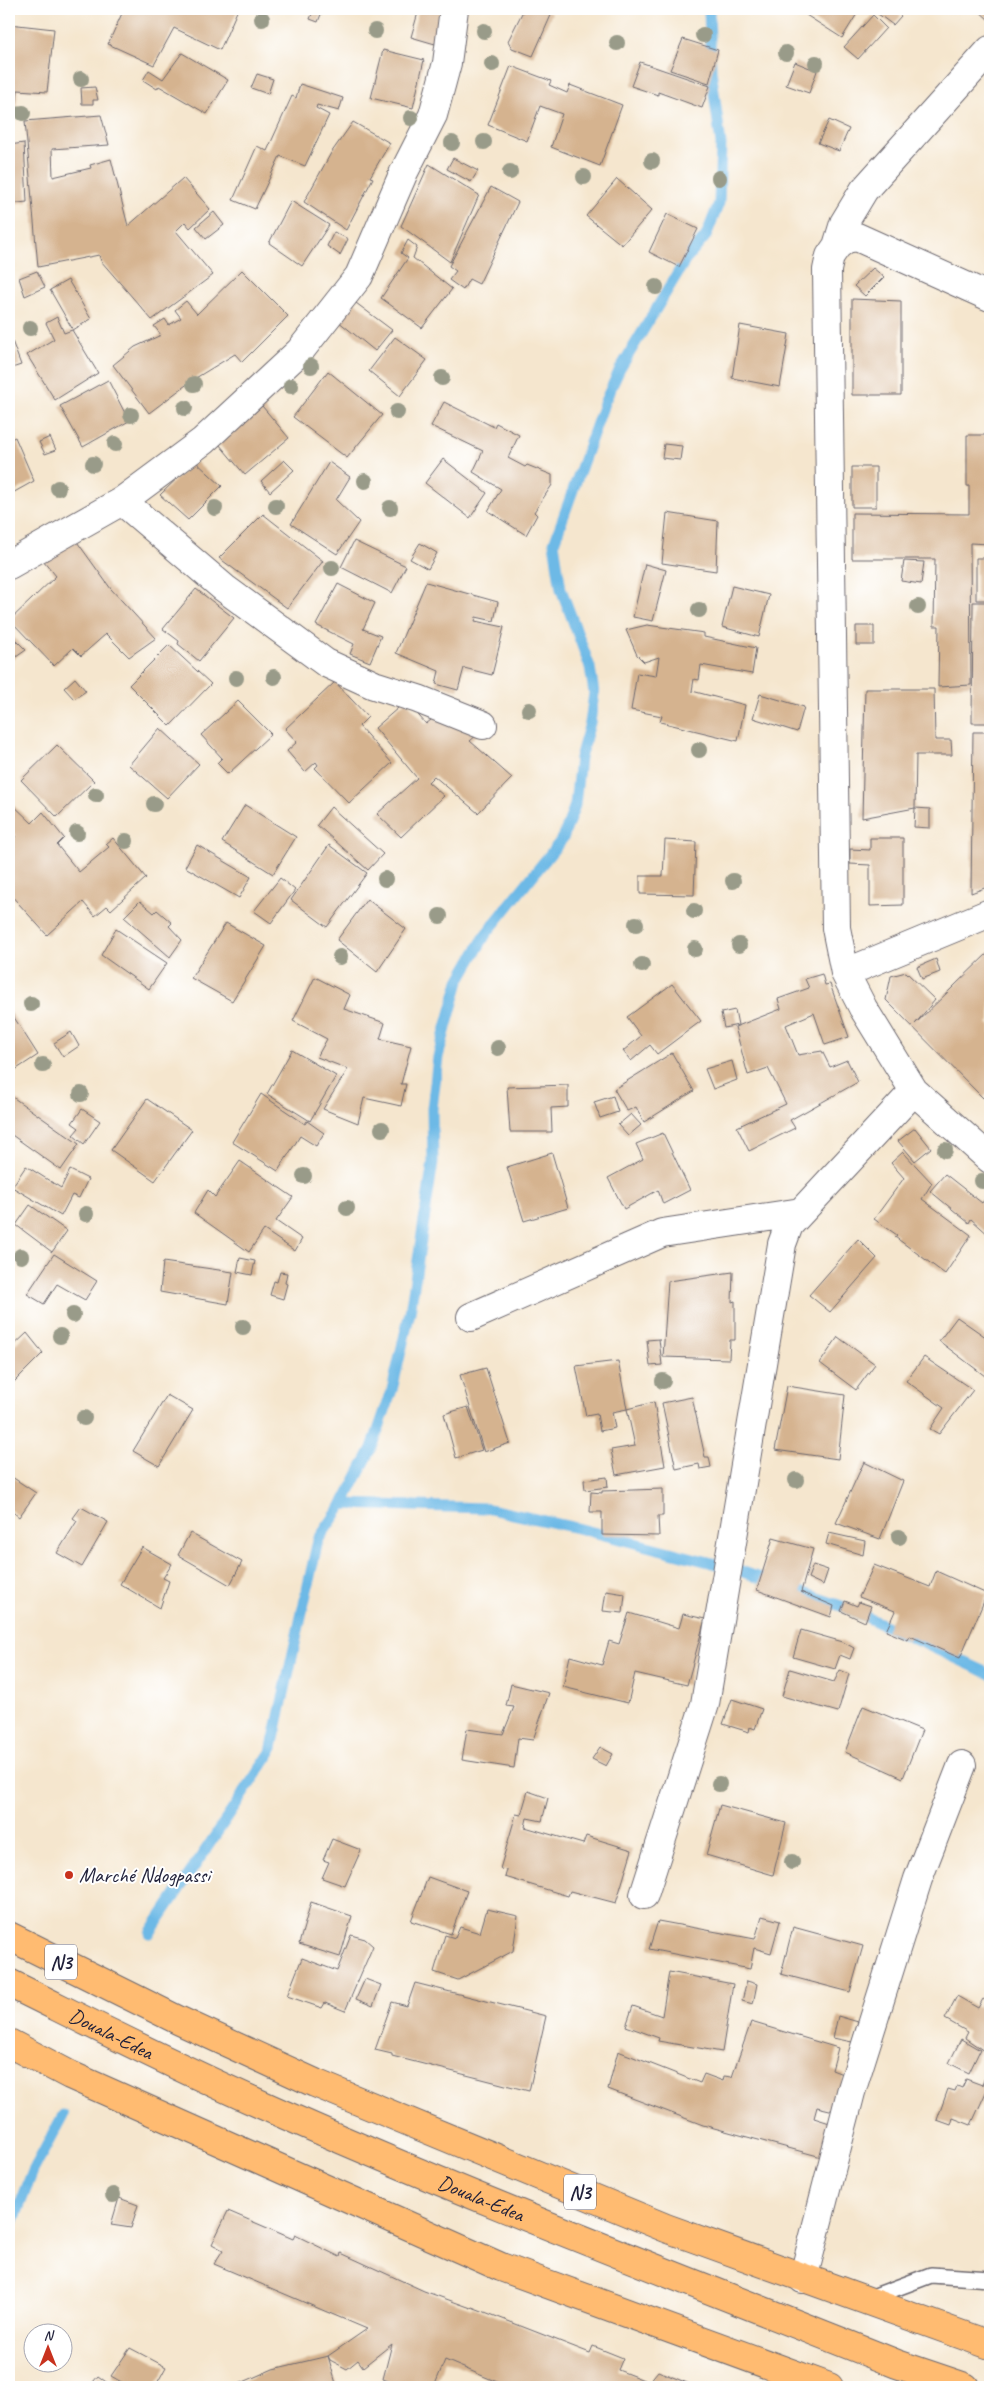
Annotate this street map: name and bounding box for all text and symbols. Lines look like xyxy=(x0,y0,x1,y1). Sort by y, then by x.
place label: Marché Ndogpassi xyxy=(79,1862,213,1888)
marker: Marché Ndogpassi xyxy=(63,1869,75,1881)
road number: N3 xyxy=(45,1944,77,1980)
street label: Douala-Edea xyxy=(65,2002,159,2066)
street label: Douala-Edea xyxy=(434,2169,529,2228)
road number: N3 xyxy=(564,2174,596,2210)
north arrow xyxy=(22,2324,72,2374)
text: N xyxy=(44,2327,55,2344)

